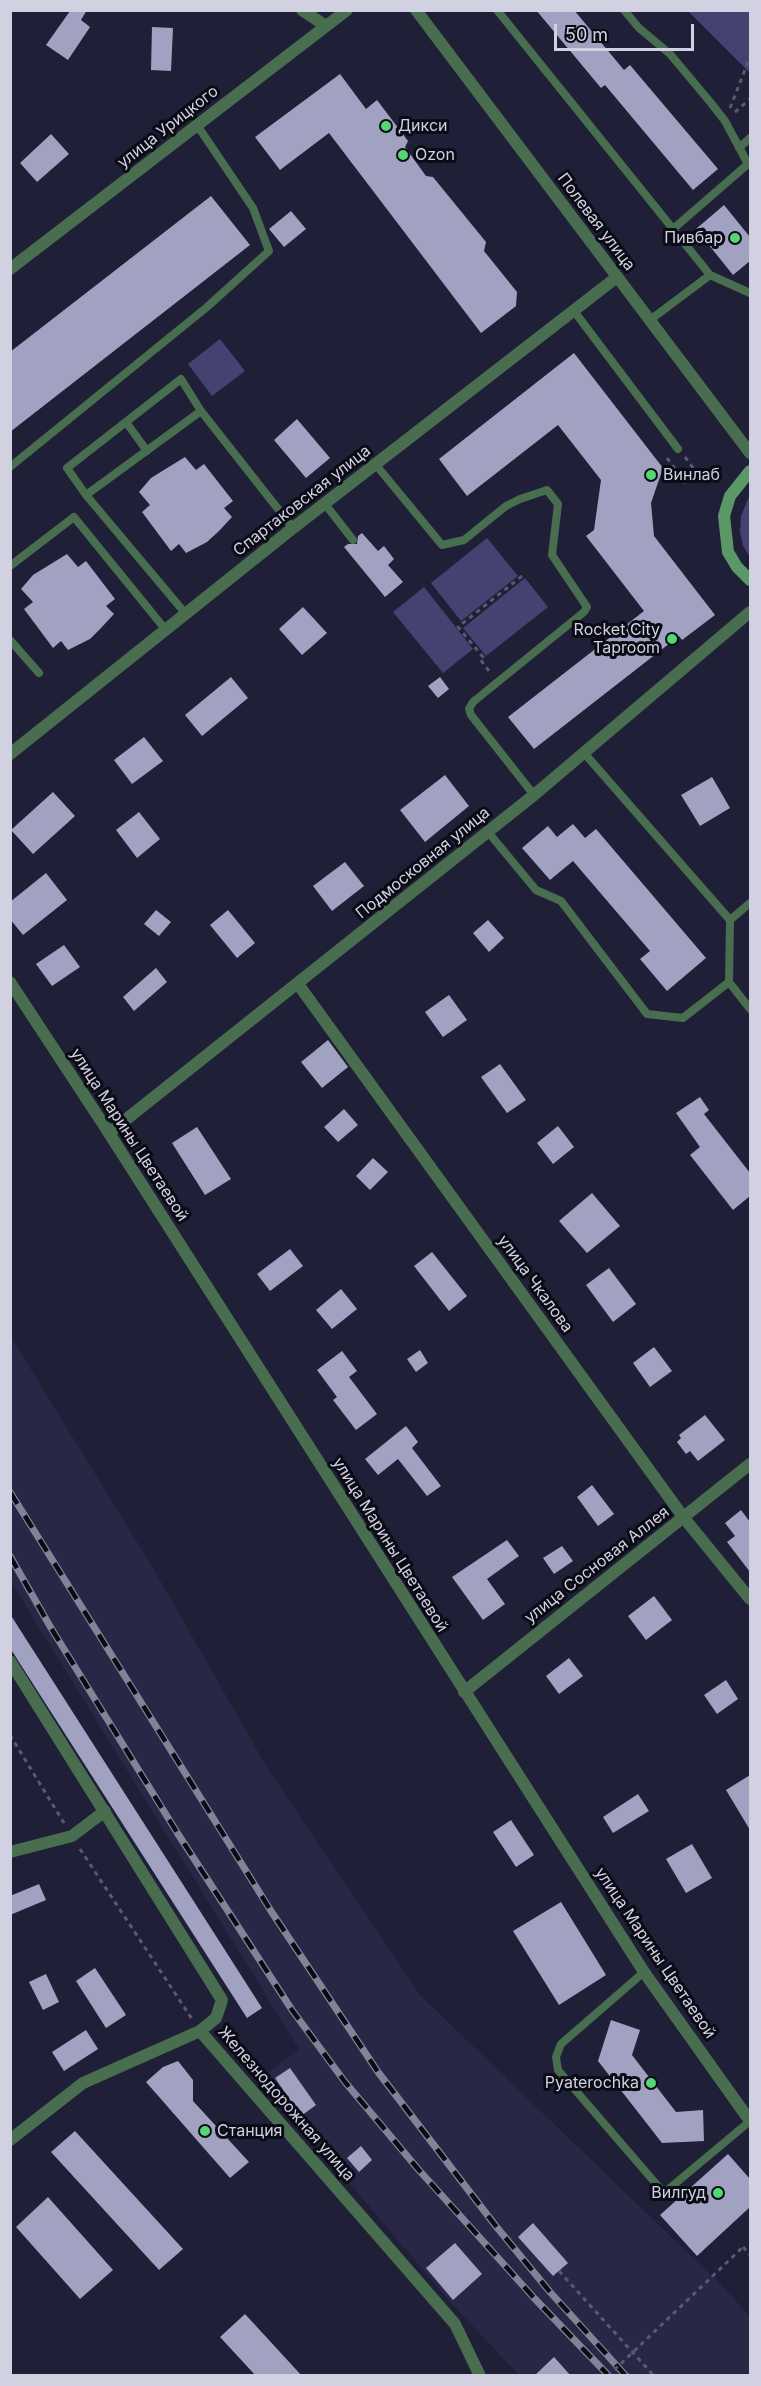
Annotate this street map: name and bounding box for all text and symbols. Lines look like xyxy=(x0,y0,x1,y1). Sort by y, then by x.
scale bar xyxy=(557,12,696,50)
text: 50 m xyxy=(565,24,608,45)
street label: улица Урицкого xyxy=(114,82,222,172)
place label: Дикси xyxy=(398,116,447,136)
marker: Дикси xyxy=(379,119,393,133)
place label: Ozon xyxy=(415,145,455,165)
marker: Ozon xyxy=(396,148,410,162)
street label: Полевая улица xyxy=(553,170,639,274)
place label: Пивбар xyxy=(664,228,723,248)
marker: Пивбар xyxy=(728,231,742,245)
street label: Спартаковская улица xyxy=(230,441,374,561)
place label: Винлаб xyxy=(663,465,720,485)
marker: Винлаб xyxy=(644,468,658,482)
place label: Rocket City Taproom xyxy=(574,620,660,658)
marker: Rocket City Taproom xyxy=(665,632,679,646)
street label: Подмосковная улица xyxy=(352,803,494,923)
street label: улица Марины Цветаевой xyxy=(66,1045,192,1225)
street label: улица Чкалова xyxy=(493,1232,577,1336)
street label: улица Марины Цветаевой xyxy=(328,1454,452,1636)
street label: улица Сосновая Аллея xyxy=(521,1502,673,1628)
street label: улица Марины Цветаевой xyxy=(591,1864,719,2042)
street label: Железнодорожная улица xyxy=(214,2023,358,2185)
place label: Pyaterochka xyxy=(545,2073,639,2093)
marker: Pyaterochka xyxy=(644,2076,658,2090)
place label: Станция xyxy=(217,2121,282,2141)
marker: Станция xyxy=(198,2124,212,2138)
place label: Вилгуд xyxy=(651,2183,706,2203)
marker: Вилгуд xyxy=(711,2186,725,2200)

